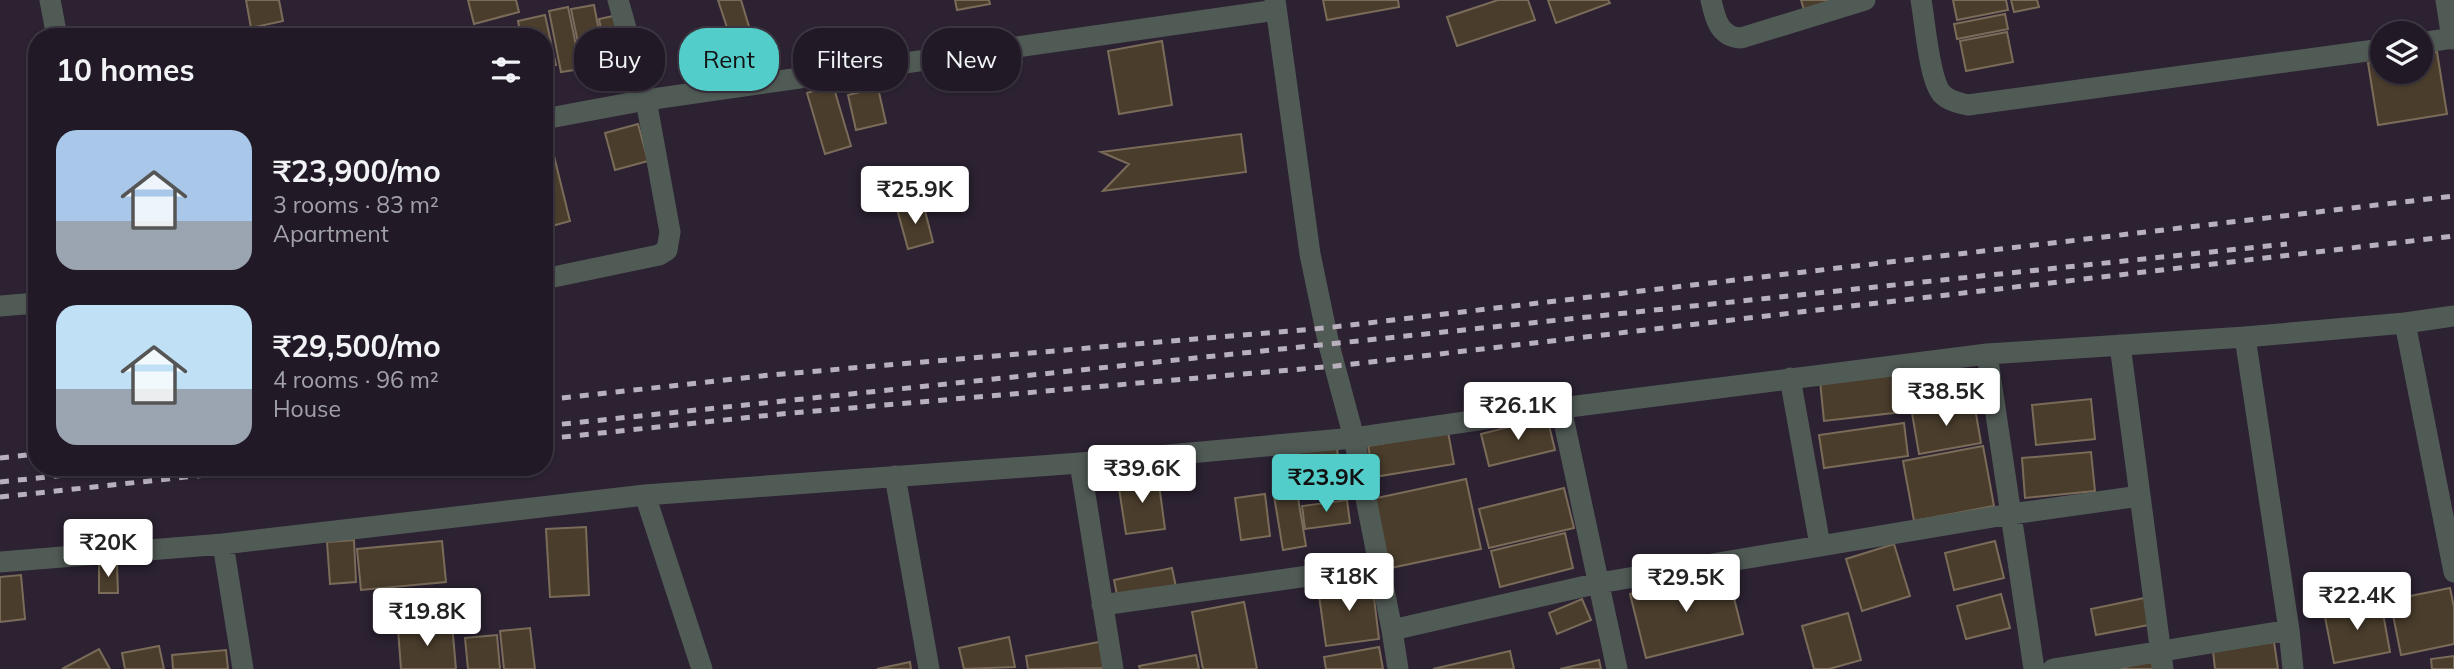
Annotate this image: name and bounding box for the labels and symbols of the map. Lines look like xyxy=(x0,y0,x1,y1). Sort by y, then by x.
pin: ₹25.9K xyxy=(858,166,972,226)
pin: ₹38.5K xyxy=(1889,368,2003,428)
pin: ₹26.1K xyxy=(1461,382,1575,442)
pin: ₹39.6K xyxy=(1085,446,1199,505)
pin: ₹23.9K xyxy=(1269,454,1383,514)
pin: ₹20K xyxy=(67,520,149,579)
pin: ₹18K xyxy=(1308,554,1390,613)
pin: ₹29.5K xyxy=(1629,554,1743,614)
pin: ₹22.4K xyxy=(2300,572,2414,632)
pin: ₹19.8K xyxy=(370,588,484,648)

